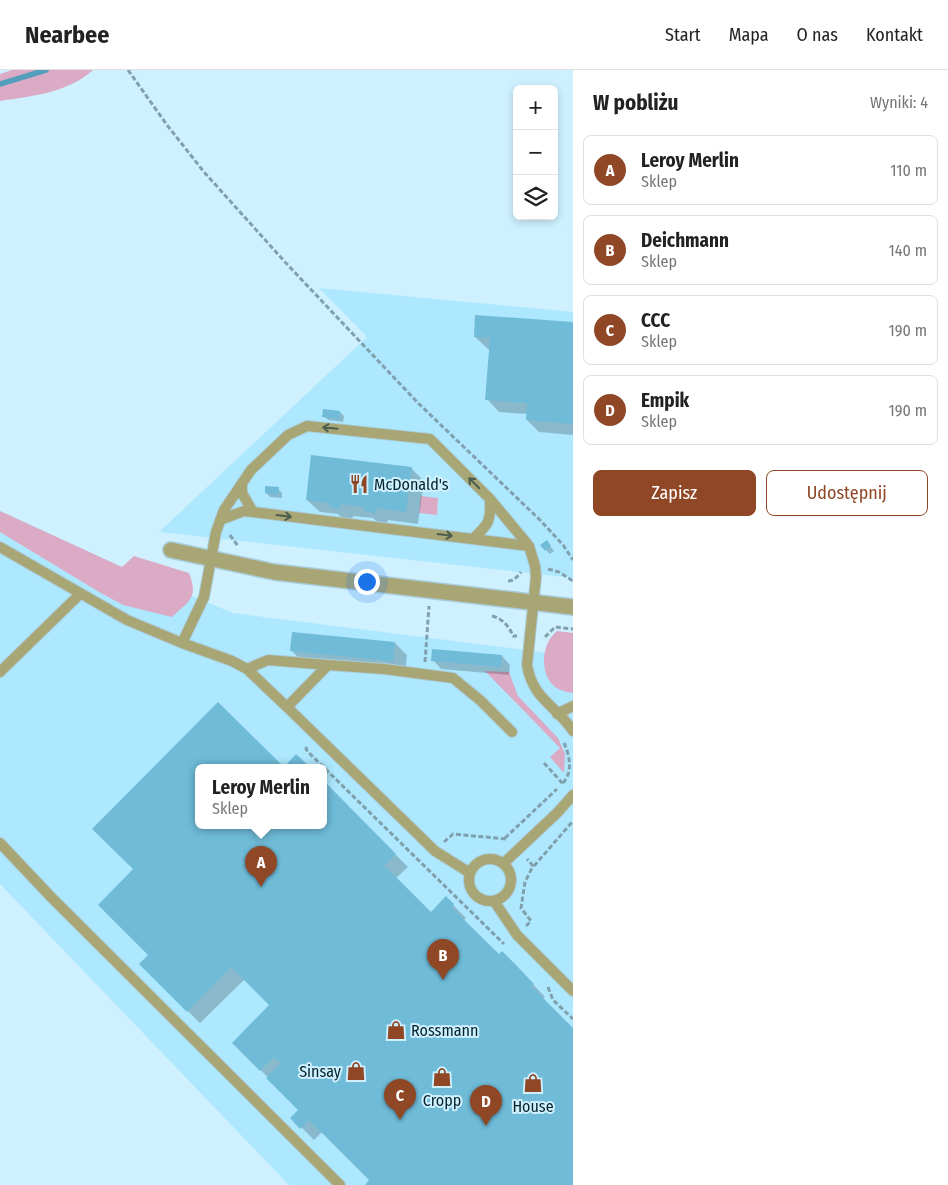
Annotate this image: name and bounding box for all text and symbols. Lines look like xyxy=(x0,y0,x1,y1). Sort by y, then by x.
text: Nearbee xyxy=(25,21,109,49)
text: Start xyxy=(665,24,701,46)
text: Mapa xyxy=(729,24,769,46)
text: O nas xyxy=(797,24,838,46)
text: Kontakt xyxy=(866,24,923,46)
map controls xyxy=(513,85,558,220)
button: + xyxy=(513,85,558,130)
text: W pobliżu xyxy=(593,90,678,116)
text: Wyniki: 4 xyxy=(870,93,928,112)
button: − xyxy=(513,130,558,175)
text: Leroy Merlin xyxy=(641,149,739,172)
text: A xyxy=(606,161,614,180)
text: 110 m xyxy=(890,161,927,180)
text: Sklep xyxy=(641,172,677,191)
button: layers xyxy=(513,175,558,220)
text: Deichmann xyxy=(641,229,729,252)
text: B xyxy=(606,241,614,260)
text: 140 m xyxy=(889,241,927,260)
text: Sklep xyxy=(641,252,677,271)
text: CCC xyxy=(641,309,670,332)
text: C xyxy=(606,321,614,340)
text: 190 m xyxy=(889,321,927,340)
text: Sklep xyxy=(641,332,677,351)
text: Empik xyxy=(641,389,689,412)
text: D xyxy=(605,401,615,420)
text: 190 m xyxy=(889,401,927,420)
text: Sklep xyxy=(641,412,677,431)
one-way arrow xyxy=(322,423,338,433)
button: Zapisz xyxy=(593,470,756,516)
button: Udostępnij xyxy=(766,470,928,516)
restaurant icon: McDonald's xyxy=(348,473,370,495)
place label: McDonald's xyxy=(374,475,449,494)
one-way arrow xyxy=(468,477,480,489)
one-way arrow xyxy=(276,511,292,521)
one-way arrow xyxy=(437,530,453,540)
your location xyxy=(354,569,380,595)
popup xyxy=(195,764,327,829)
text: Leroy Merlin xyxy=(212,776,310,799)
text: Sklep xyxy=(212,799,248,818)
pin: A xyxy=(245,846,277,887)
pin: B xyxy=(427,939,459,980)
shop icon: Rossmann xyxy=(385,1019,407,1041)
place label: Rossmann xyxy=(411,1021,478,1040)
shop icon: Sinsay xyxy=(345,1060,367,1082)
place label: Sinsay xyxy=(299,1062,342,1081)
shop icon: Cropp xyxy=(431,1066,453,1088)
shop icon: House xyxy=(522,1072,544,1094)
pin: C xyxy=(384,1079,416,1120)
pin: D xyxy=(470,1085,502,1126)
place label: Cropp xyxy=(423,1091,461,1110)
place label: House xyxy=(512,1097,554,1116)

